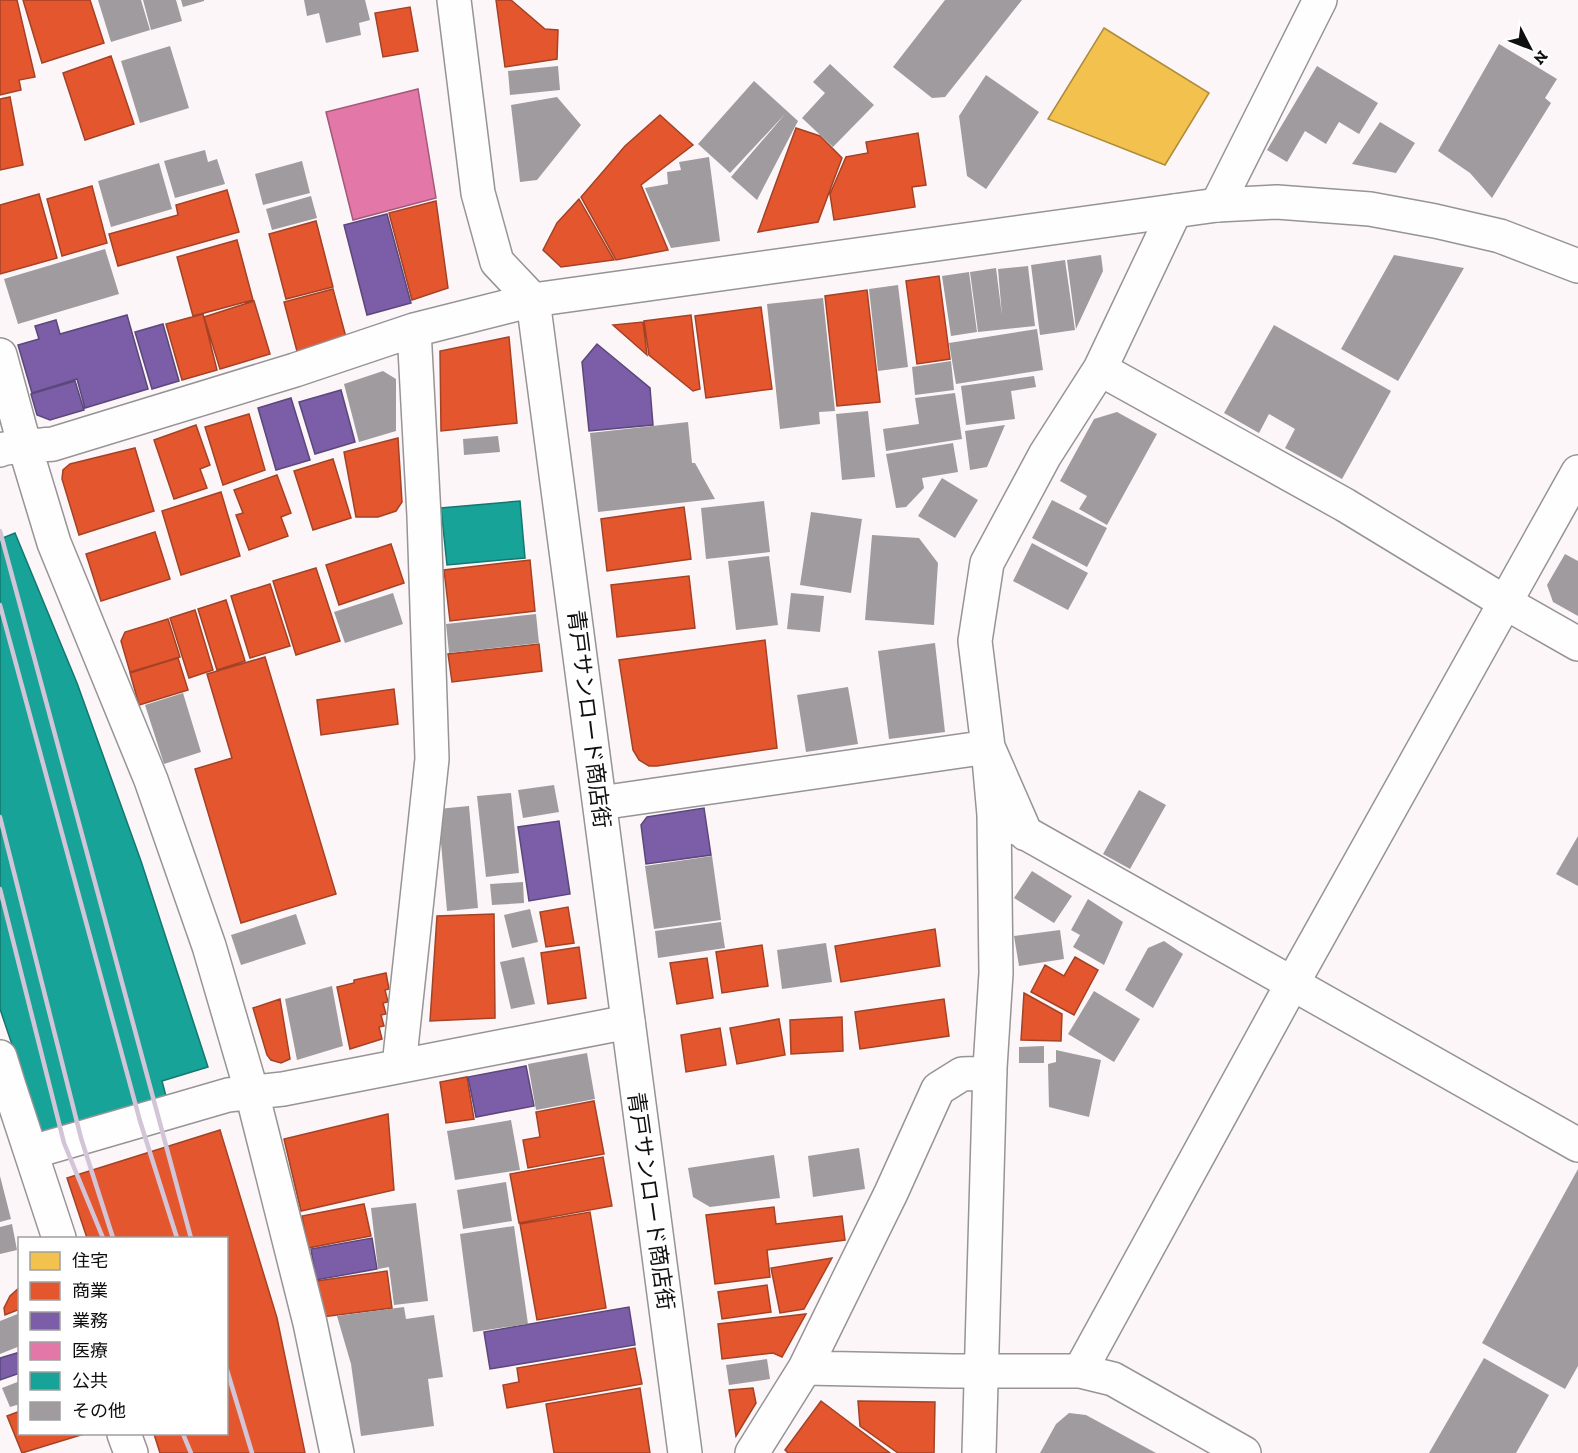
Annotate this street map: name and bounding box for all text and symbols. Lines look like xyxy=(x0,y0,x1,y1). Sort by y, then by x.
north arrow xyxy=(1500,18,1560,78)
text: N xyxy=(1530,47,1552,69)
street label: 青戸サンロード商店街 xyxy=(562,608,616,830)
street label: 青戸サンロード商店街 xyxy=(622,1090,680,1312)
legend xyxy=(18,1237,228,1435)
text: 住宅 xyxy=(72,1250,108,1272)
text: 商業 xyxy=(72,1280,108,1302)
text: 業務 xyxy=(72,1310,108,1332)
text: 医療 xyxy=(72,1340,108,1362)
text: 公共 xyxy=(72,1370,108,1392)
text: その他 xyxy=(72,1400,126,1422)

